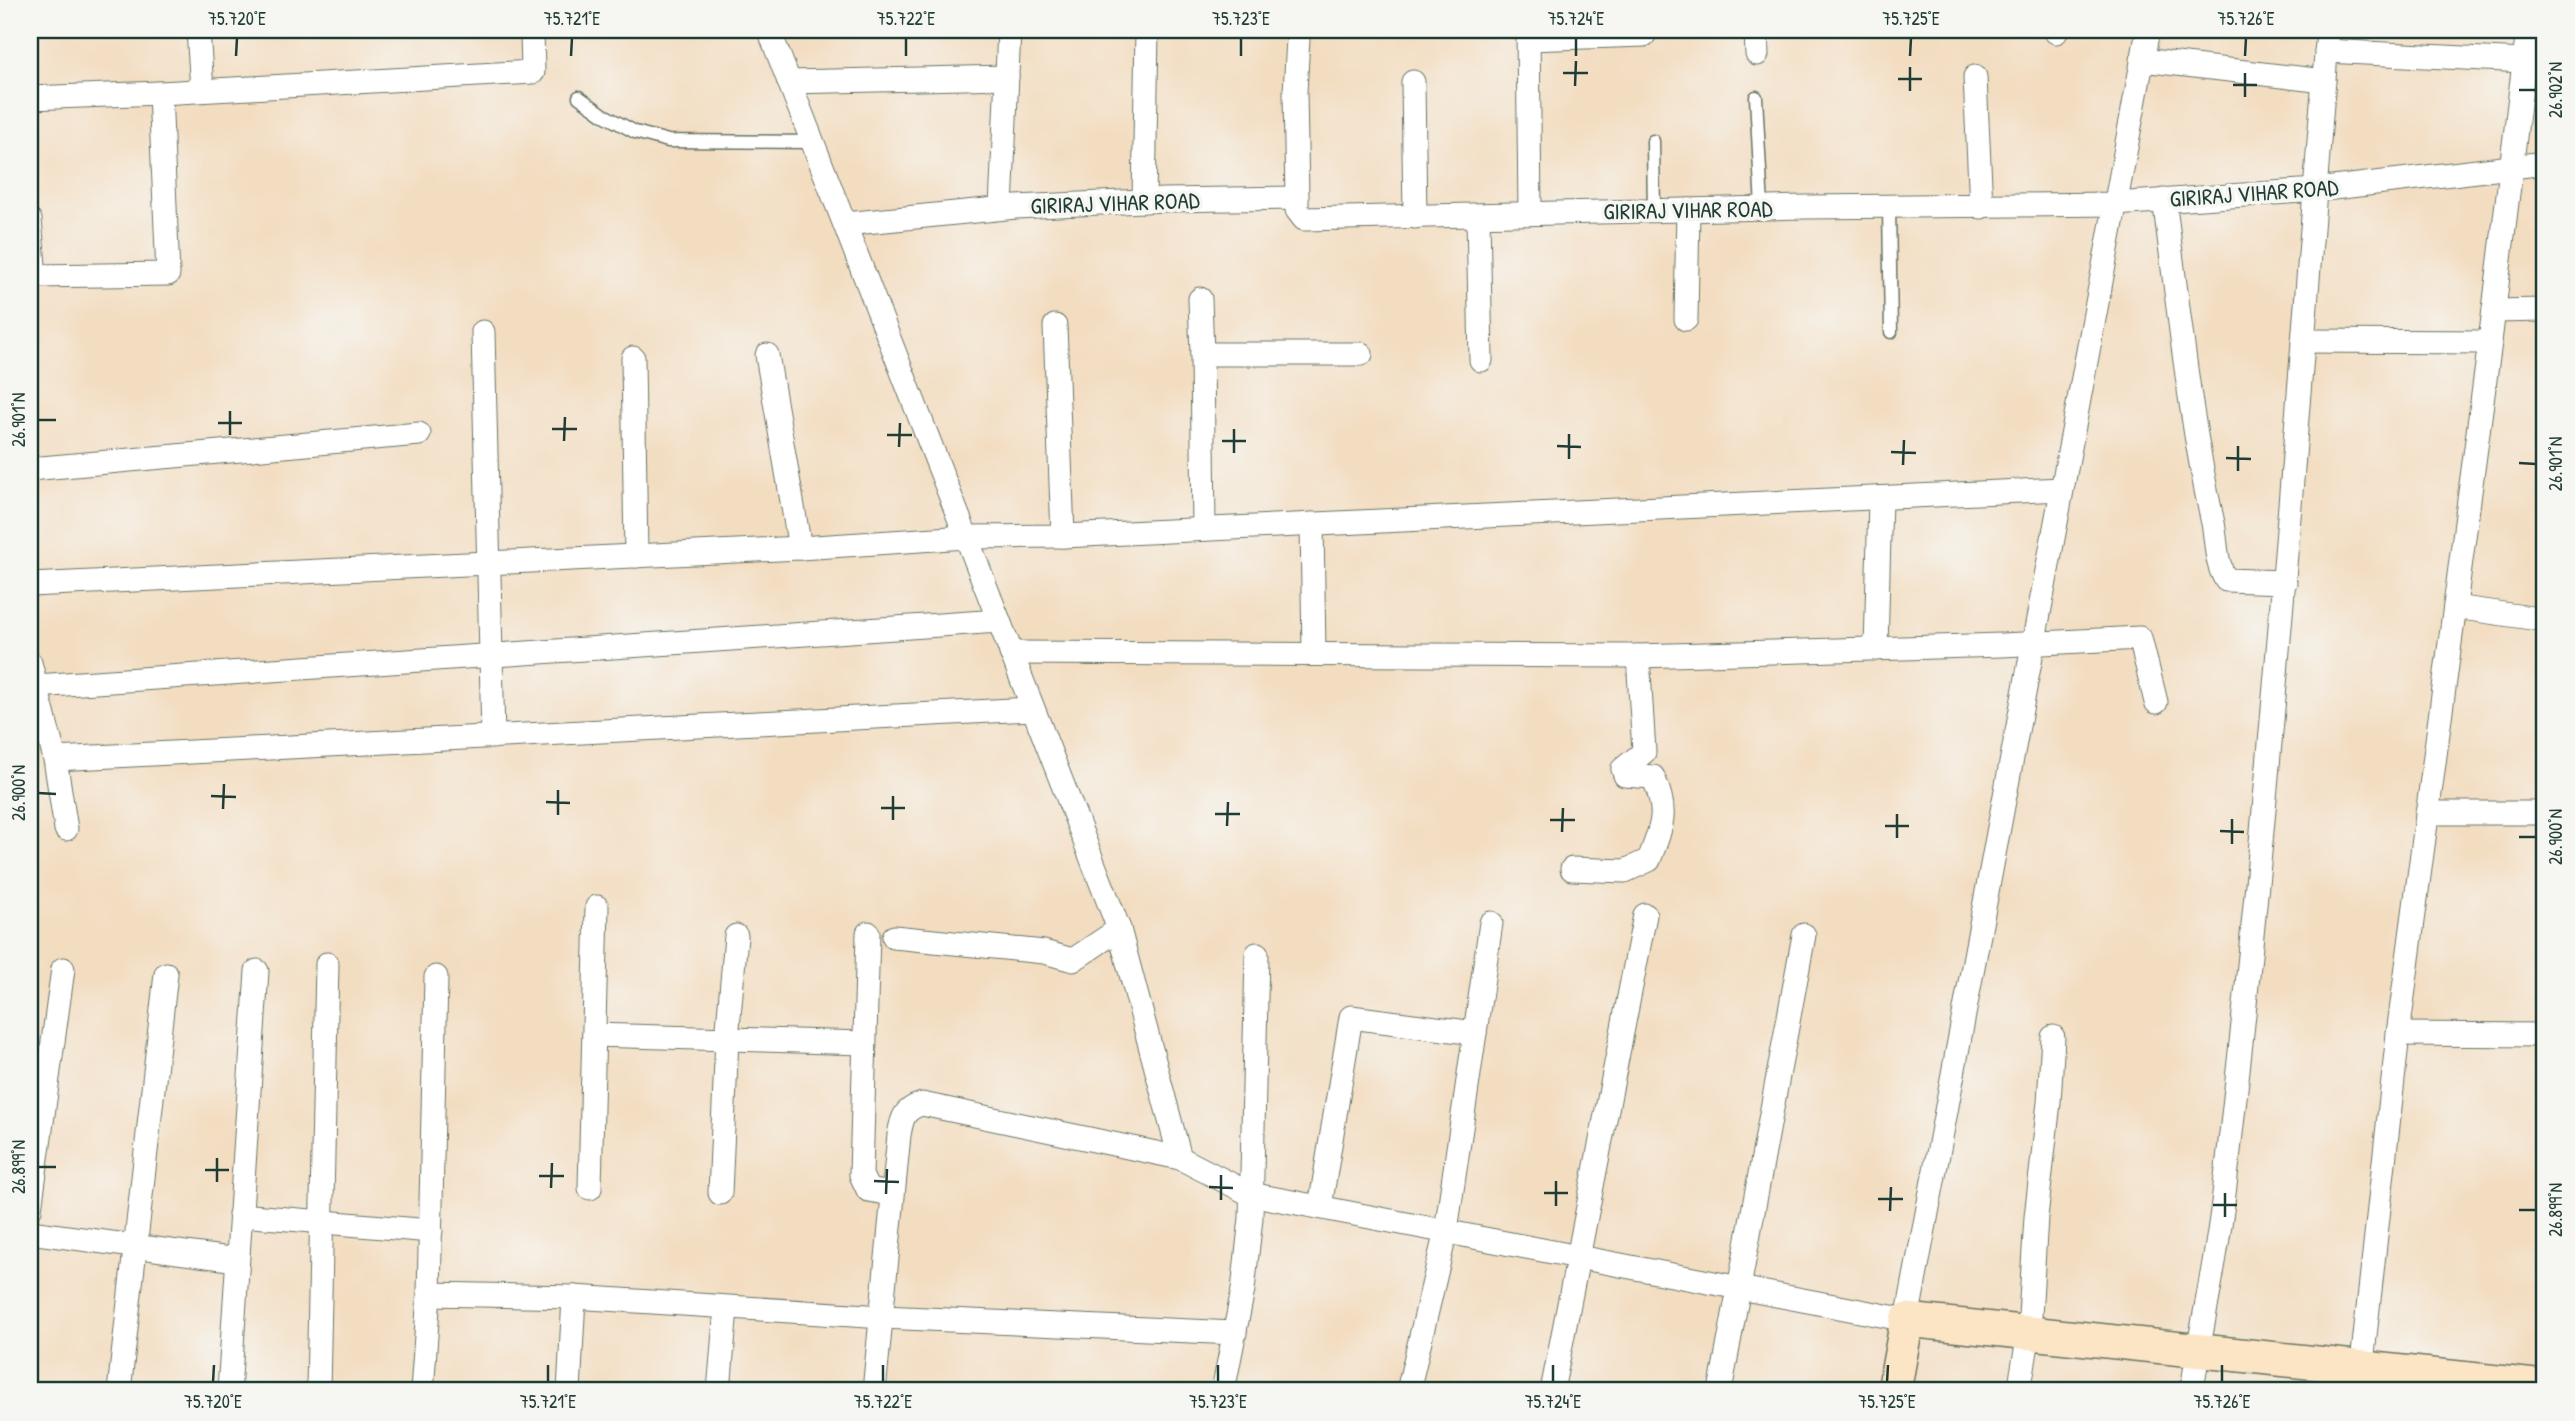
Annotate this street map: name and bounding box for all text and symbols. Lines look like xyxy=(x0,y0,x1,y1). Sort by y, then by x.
text: 75.720°E xyxy=(208,6,266,31)
text: 75.721°E xyxy=(544,6,600,31)
text: 75.722°E xyxy=(877,6,935,31)
text: 75.723°E xyxy=(1212,6,1270,31)
text: 75.724°E xyxy=(1548,6,1604,31)
text: 75.725°E xyxy=(1882,6,1940,31)
text: 75.726°E xyxy=(2217,6,2275,31)
text: 26.902°N xyxy=(2543,62,2568,118)
street label: GIRIRAJ VIHAR ROAD xyxy=(2168,171,2340,214)
street label: GIRIRAJ VIHAR ROAD xyxy=(1030,184,1200,221)
street label: GIRIRAJ VIHAR ROAD xyxy=(1603,193,1773,226)
text: 26.901°N xyxy=(6,393,31,447)
text: 26.901°N xyxy=(2543,437,2568,491)
text: 26.900°N xyxy=(6,765,31,821)
text: 26.900°N xyxy=(2543,809,2568,865)
text: 26.899°N xyxy=(6,1140,31,1194)
text: 26.899°N xyxy=(2543,1183,2568,1237)
text: 75.720°E xyxy=(184,1389,242,1414)
text: 75.721°E xyxy=(520,1389,576,1414)
text: 75.722°E xyxy=(854,1389,912,1414)
text: 75.723°E xyxy=(1189,1389,1247,1414)
text: 75.724°E xyxy=(1525,1389,1581,1414)
text: 75.725°E xyxy=(1858,1389,1916,1414)
text: 75.726°E xyxy=(2193,1389,2251,1414)

